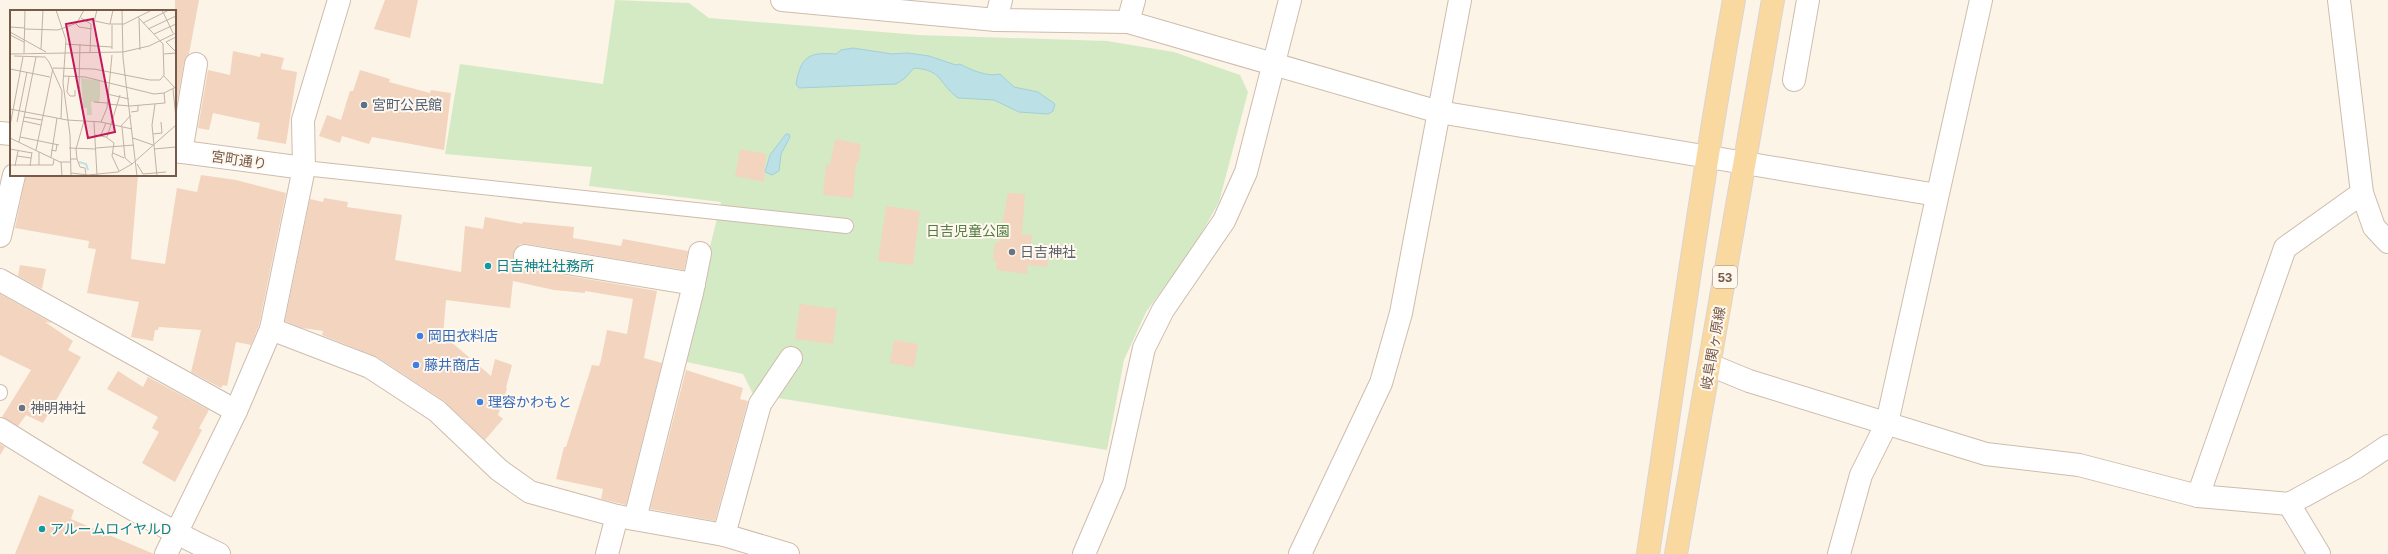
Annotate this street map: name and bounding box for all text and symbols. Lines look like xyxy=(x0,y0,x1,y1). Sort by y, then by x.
inset map xyxy=(10,10,176,176)
place label: 宮町公民館 xyxy=(372,97,442,113)
marker: 宮町公民館 xyxy=(359,100,369,110)
street label: 宮町通り xyxy=(210,148,268,172)
park label: 日吉児童公園 xyxy=(926,223,1010,239)
place label: 日吉神社 xyxy=(1020,244,1076,260)
marker: 日吉神社 xyxy=(1007,247,1017,257)
place label: 日吉神社社務所 xyxy=(496,258,594,274)
marker: 日吉神社社務所 xyxy=(483,261,493,271)
road number: 53 xyxy=(1713,266,1737,288)
street label: 岐阜関ヶ原線 xyxy=(1698,305,1728,391)
place label: 岡田衣料店 xyxy=(428,328,498,344)
marker: 岡田衣料店 xyxy=(415,331,425,341)
place label: 藤井商店 xyxy=(424,357,480,373)
marker: 藤井商店 xyxy=(411,360,421,370)
place label: 理容かわもと xyxy=(488,394,572,410)
marker: 理容かわもと xyxy=(475,397,485,407)
place label: 神明神社 xyxy=(30,400,86,416)
marker: 神明神社 xyxy=(17,403,27,413)
place label: アルームロイヤルD xyxy=(50,521,171,537)
marker: アルームロイヤルD xyxy=(37,524,47,534)

